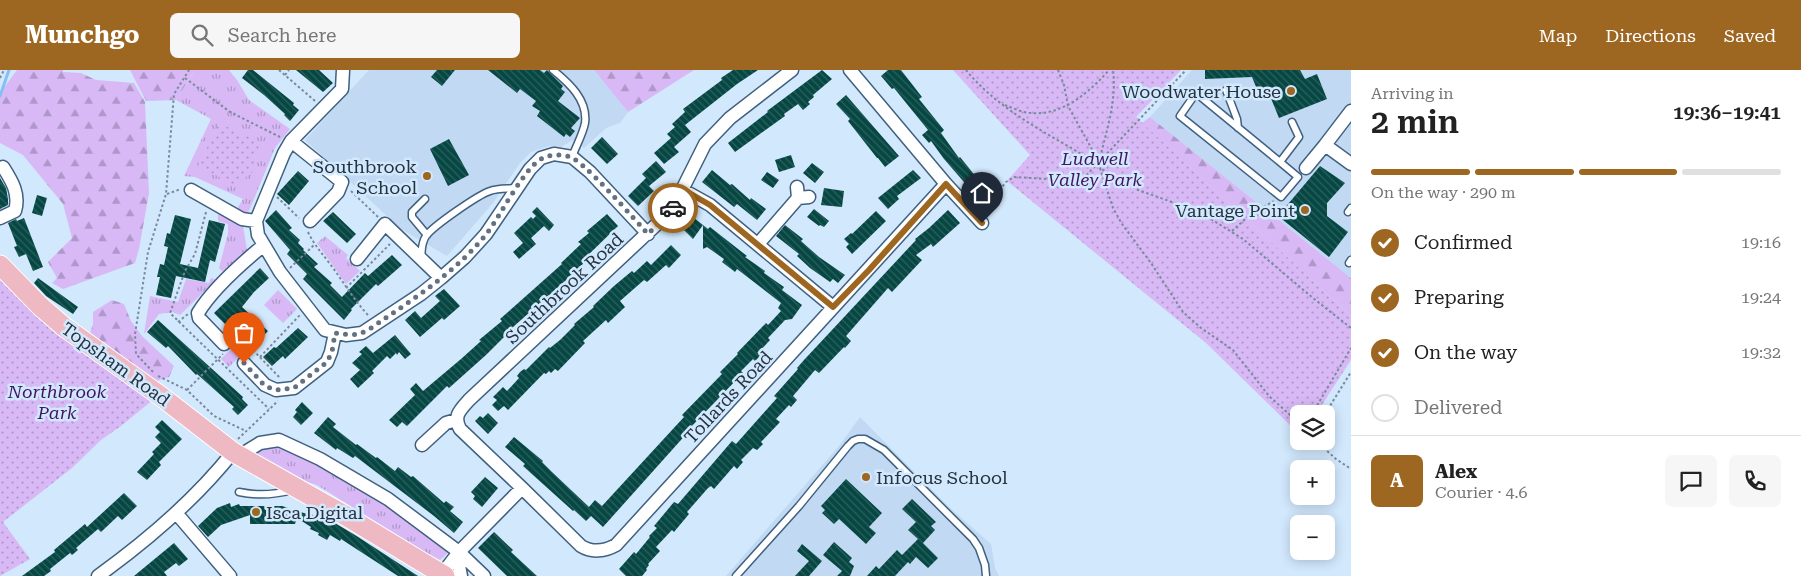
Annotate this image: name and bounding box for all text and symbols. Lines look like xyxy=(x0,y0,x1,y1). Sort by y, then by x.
search box xyxy=(170,13,520,58)
text: Munchgo xyxy=(25,21,140,49)
icon: search xyxy=(188,21,216,49)
text: Search here xyxy=(228,24,336,47)
text: Map xyxy=(1539,25,1577,46)
text: Directions xyxy=(1605,25,1696,46)
text: Saved xyxy=(1724,25,1776,46)
place label: Woodwater House xyxy=(1122,81,1281,102)
text: Arriving in xyxy=(1371,84,1454,103)
marker: Woodwater House xyxy=(1285,85,1297,97)
text: 19:36–19:41 xyxy=(1673,101,1781,124)
text: 2 min xyxy=(1371,103,1459,141)
park label: Ludwell Valley Park xyxy=(1048,148,1142,190)
place label: Southbrook School xyxy=(313,156,417,198)
marker: Southbrook School xyxy=(421,170,433,182)
pin xyxy=(961,172,1003,223)
icon: home xyxy=(968,179,996,207)
courier xyxy=(648,183,698,233)
text: On the way · 290 m xyxy=(1371,183,1516,202)
icon: car xyxy=(659,194,687,222)
place label: Vantage Point xyxy=(1175,200,1295,221)
marker: Vantage Point xyxy=(1299,204,1311,216)
street label: Southbrook Road xyxy=(501,228,627,348)
icon: check xyxy=(1371,229,1399,257)
text: Confirmed xyxy=(1414,231,1512,254)
text: 19:16 xyxy=(1741,233,1781,252)
icon: check xyxy=(1371,284,1399,312)
text: Preparing xyxy=(1414,286,1504,309)
text: 19:24 xyxy=(1741,288,1781,307)
pin xyxy=(223,312,265,363)
street label: Topsham Road xyxy=(58,318,175,411)
icon: bag xyxy=(230,319,258,347)
icon: check xyxy=(1371,339,1399,367)
text: On the way xyxy=(1414,341,1517,364)
text: 19:32 xyxy=(1741,343,1781,362)
street label: Tollards Road xyxy=(680,346,777,448)
park label: Northbrook Park xyxy=(7,381,106,423)
text: Delivered xyxy=(1414,396,1502,419)
map controls xyxy=(1290,405,1335,560)
button: layers xyxy=(1290,405,1335,450)
button: chat xyxy=(1665,455,1717,507)
button: phone xyxy=(1729,455,1781,507)
button: + xyxy=(1290,460,1335,505)
text: Alex xyxy=(1435,460,1477,483)
place label: Infocus School xyxy=(876,467,1008,488)
text: A xyxy=(1390,469,1404,492)
marker: Infocus School xyxy=(860,471,872,483)
text: Courier · 4.6 xyxy=(1435,483,1528,502)
place label: Isca Digital xyxy=(266,502,364,523)
marker: Isca Digital xyxy=(250,506,262,518)
button: − xyxy=(1290,515,1335,560)

